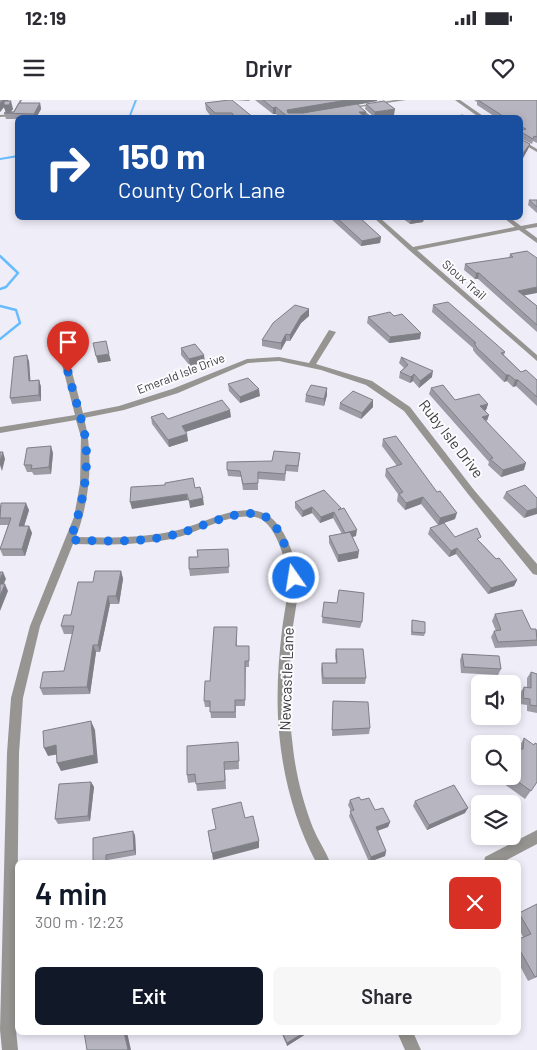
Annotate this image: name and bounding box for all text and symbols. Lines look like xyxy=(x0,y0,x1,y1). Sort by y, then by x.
text: 12:19 xyxy=(25,6,66,29)
icon: menu xyxy=(20,54,48,82)
icon: heart xyxy=(489,54,517,82)
text: Drivr xyxy=(245,55,292,81)
text: 150 m xyxy=(118,134,205,176)
icon: right xyxy=(35,135,100,200)
text: County Cork Lane xyxy=(118,176,285,202)
street label: Sioux Trail xyxy=(440,256,489,302)
pin xyxy=(47,321,89,372)
icon: arrive xyxy=(54,328,82,356)
street label: Emerald Isle Drive xyxy=(135,350,226,396)
street label: Ruby Isle Drive xyxy=(416,396,488,481)
position arrow xyxy=(267,551,319,603)
street label: Newcastle Lane xyxy=(275,627,297,731)
map controls xyxy=(471,675,521,845)
button: sound xyxy=(471,675,521,725)
button: search xyxy=(471,735,521,785)
button: layers xyxy=(471,795,521,845)
text: 4 min xyxy=(35,875,107,911)
button: close xyxy=(449,877,501,929)
text: 300 m · 12:23 xyxy=(35,912,124,931)
button: Exit xyxy=(35,967,263,1025)
button: Share xyxy=(273,967,501,1025)

